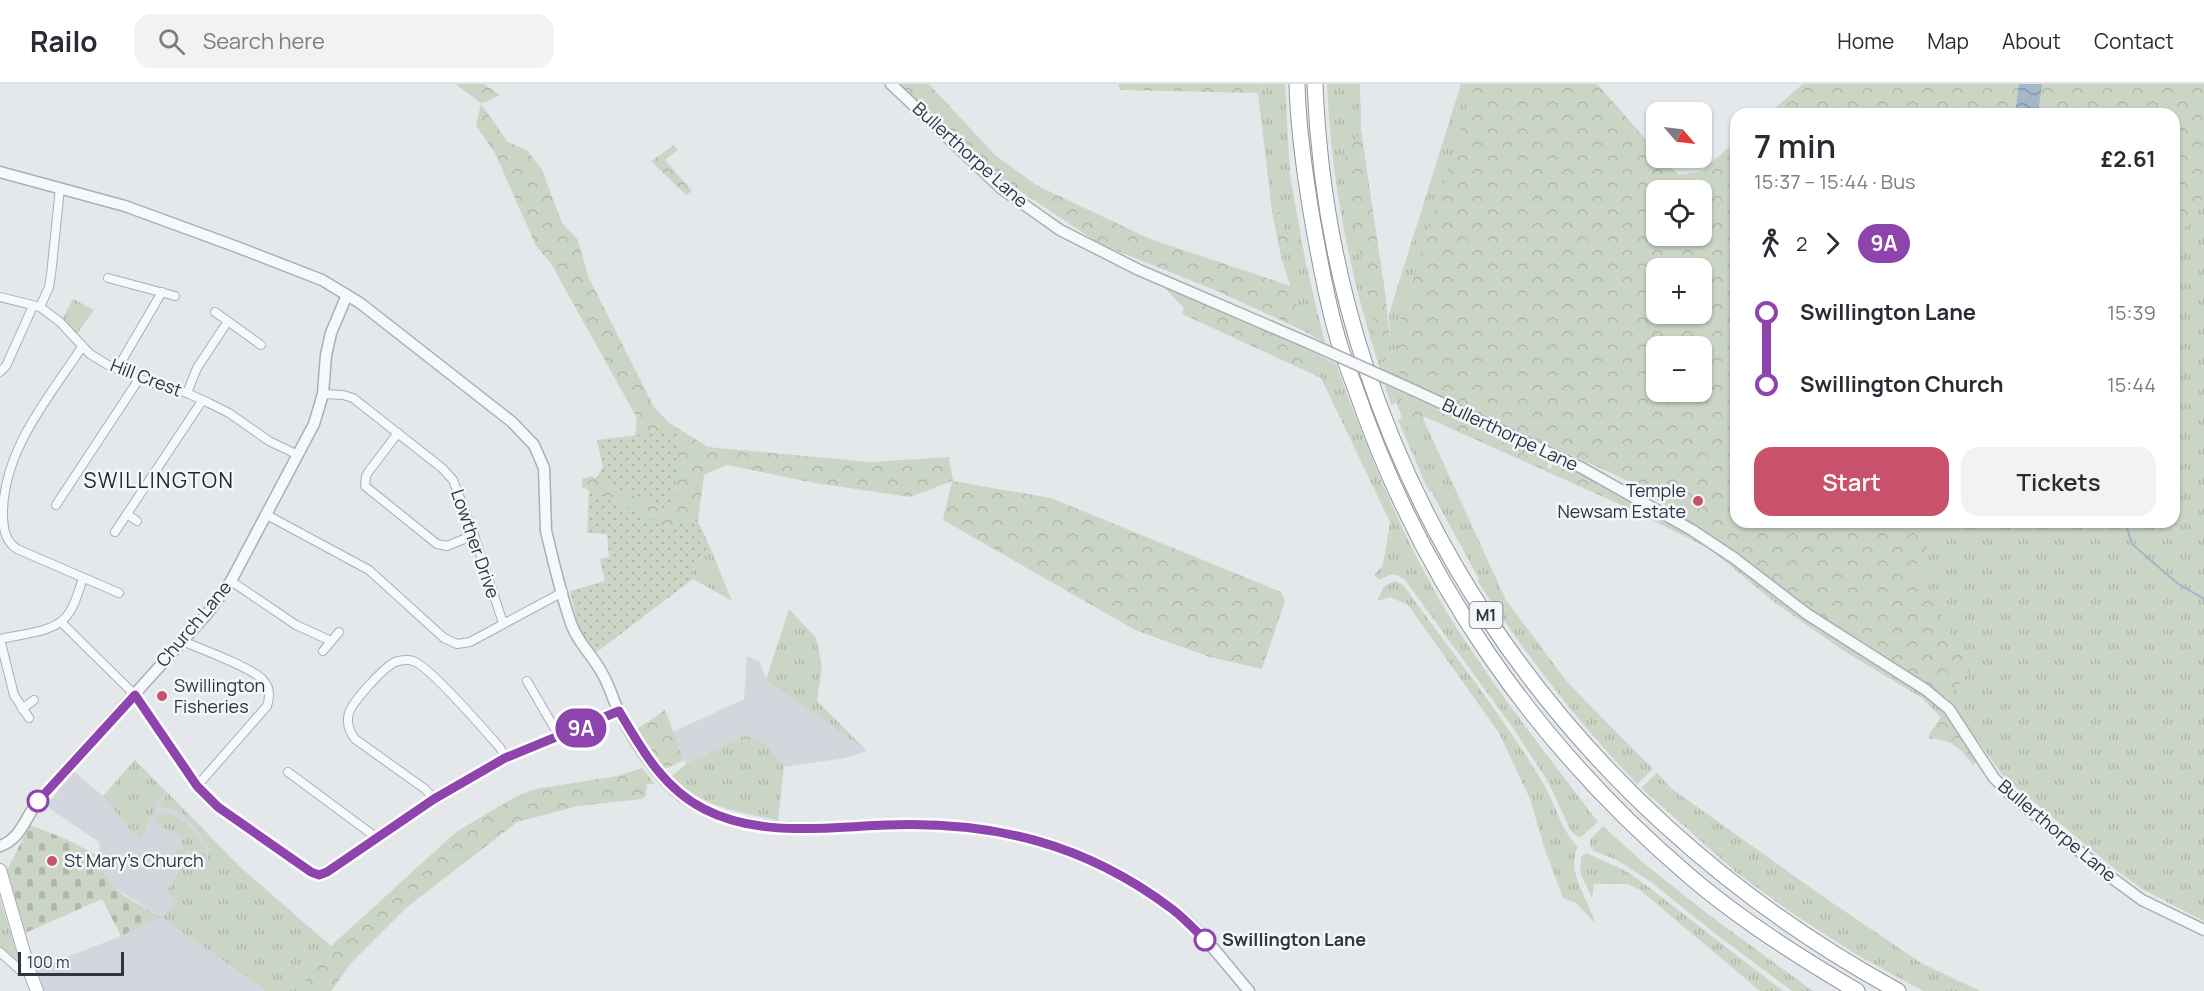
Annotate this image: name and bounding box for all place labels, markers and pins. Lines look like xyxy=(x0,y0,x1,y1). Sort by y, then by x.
place label: Temple Newsam Estate xyxy=(1557,478,1686,523)
marker: Temple Newsam Estate xyxy=(1691,494,1705,508)
place label: Swillington Fisheries xyxy=(174,673,265,718)
marker: Swillington Fisheries xyxy=(155,689,169,703)
unlabelled marker xyxy=(27,790,49,812)
place label: St Mary's Church xyxy=(64,848,204,872)
marker: St Mary's Church xyxy=(45,854,59,868)
place label: Swillington Lane xyxy=(1222,927,1366,951)
marker: Swillington Lane xyxy=(1194,929,1216,951)

